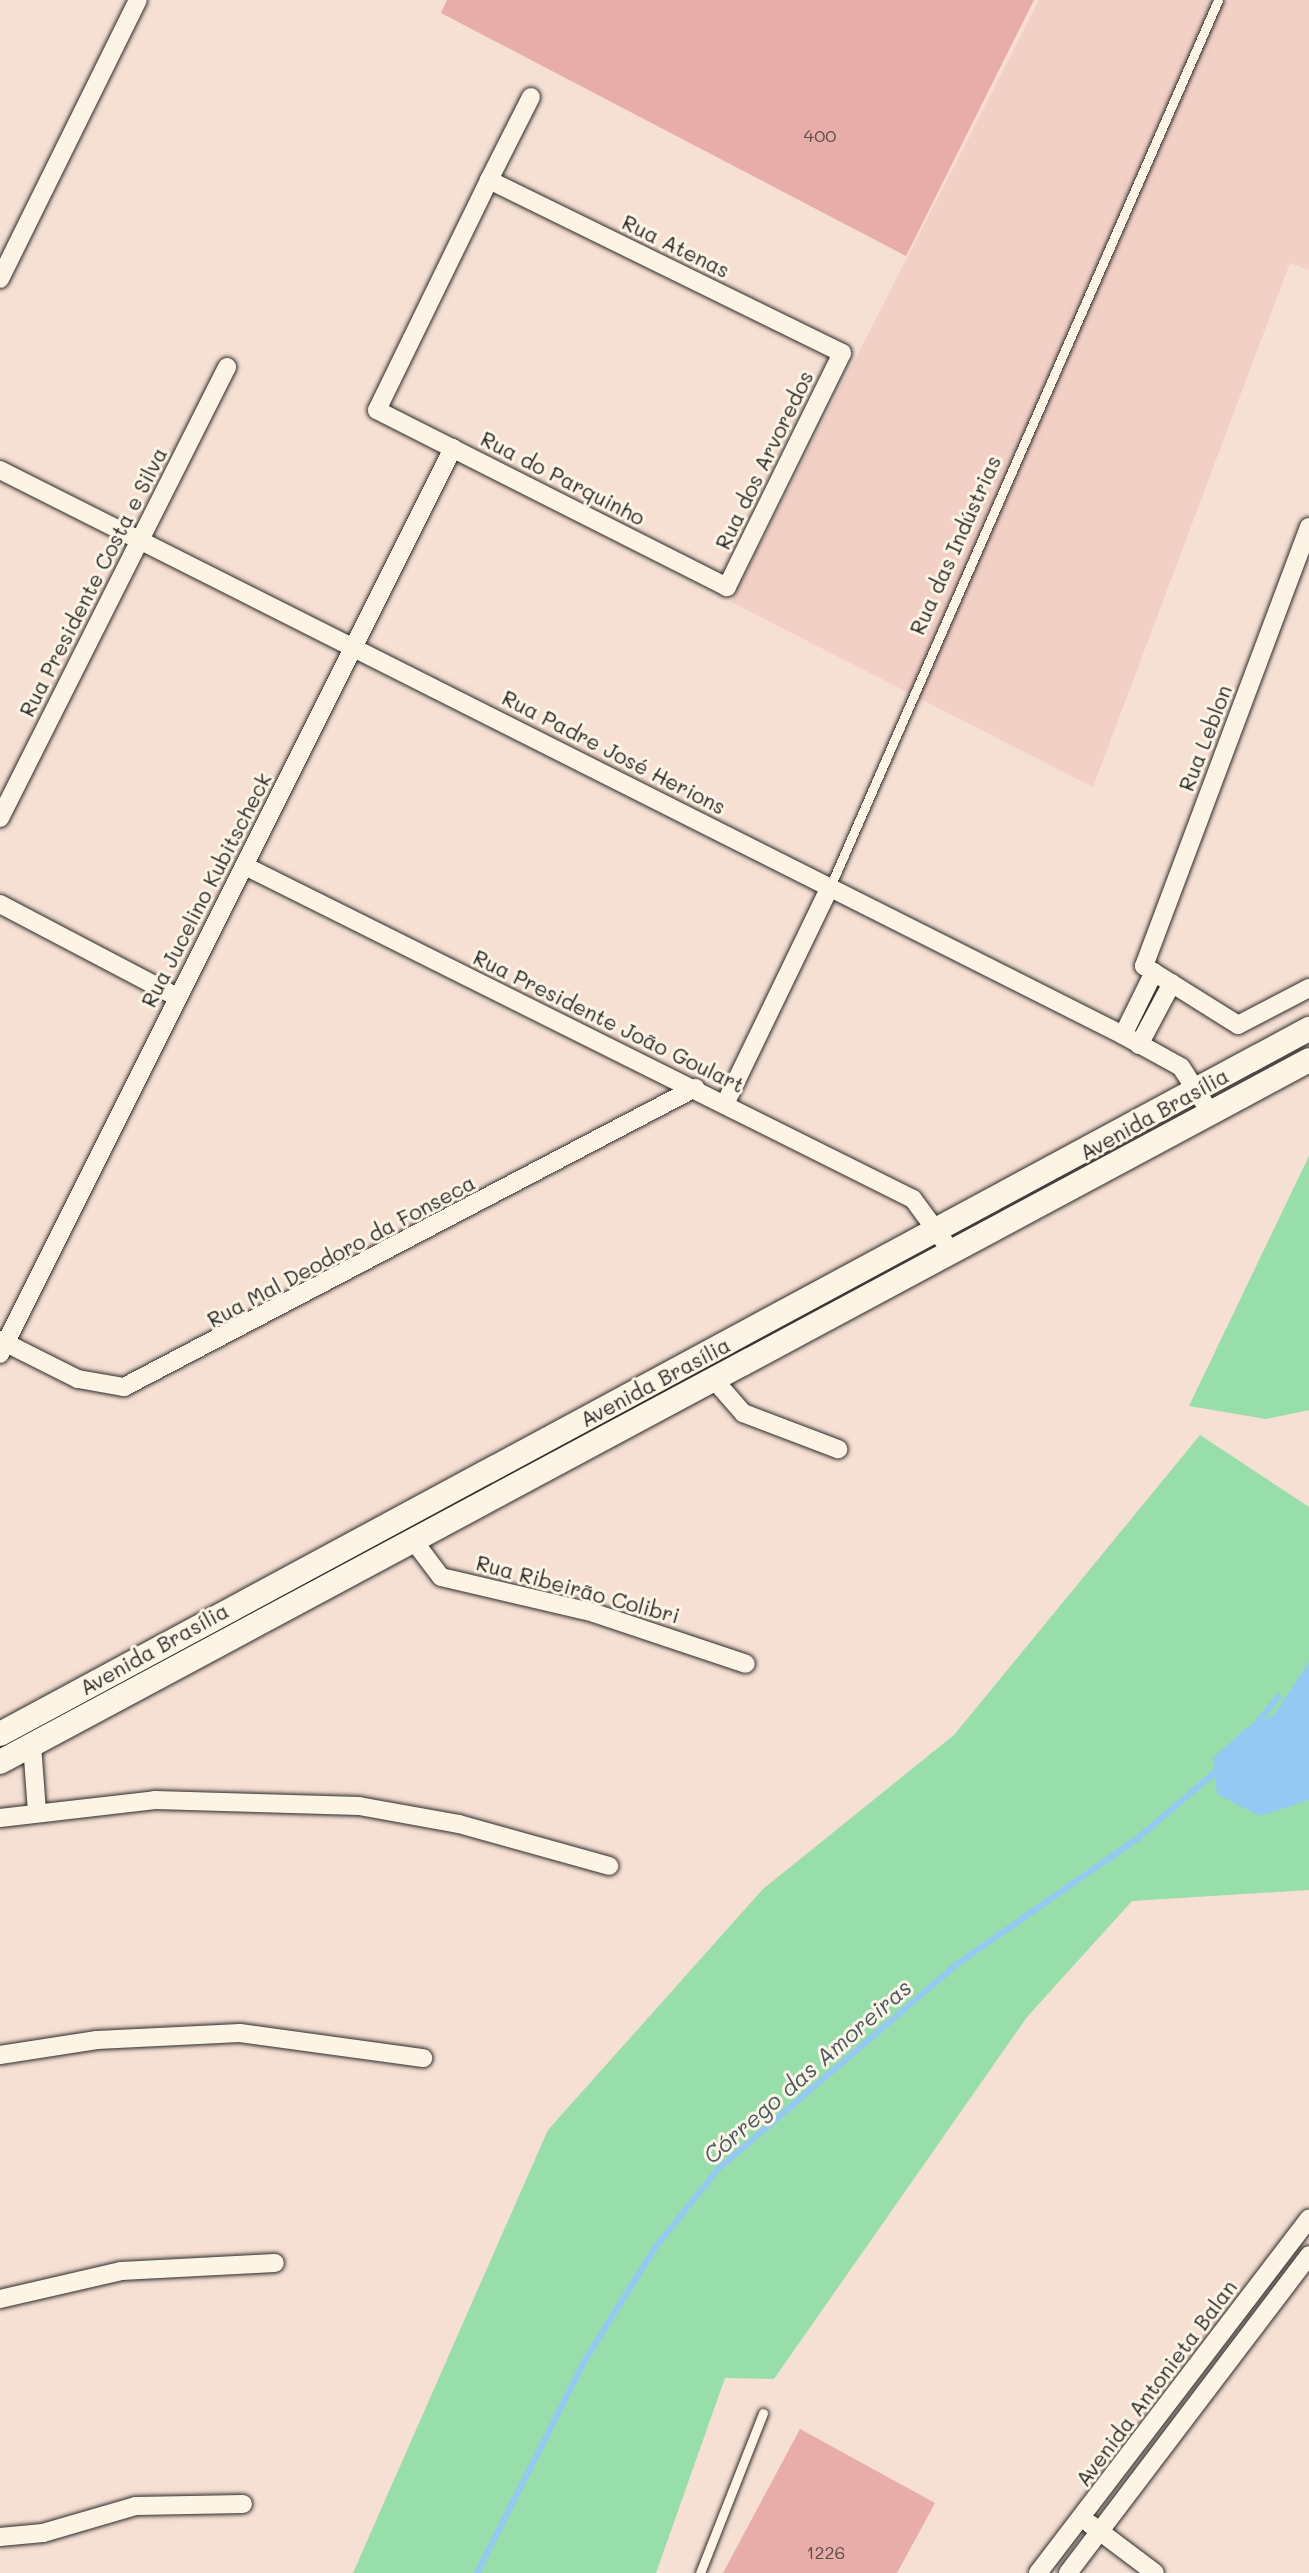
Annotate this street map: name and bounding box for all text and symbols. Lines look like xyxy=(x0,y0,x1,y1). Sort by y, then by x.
house number: 400 xyxy=(804,124,836,146)
street label: Rua Atenas xyxy=(618,209,734,283)
street label: Rua dos Arvoredos xyxy=(710,367,818,553)
street label: Rua do Parquinho xyxy=(477,426,649,530)
street label: Rua Presidente Costa e Silva xyxy=(14,443,172,721)
street label: Rua das Indústrias xyxy=(904,452,1006,638)
street label: Rua Leblon xyxy=(1173,681,1237,795)
street label: Rua Padre José Herions xyxy=(498,685,730,819)
street label: Rua Jucelino Kubitscheck xyxy=(136,769,276,1011)
street label: Rua Presidente João Goulart xyxy=(469,944,749,1098)
street label: Avenida Brasília xyxy=(1075,1063,1233,1165)
street label: Rua Mal Deodoro da Fonseca xyxy=(203,1170,479,1332)
street label: Avenida Brasília xyxy=(576,1332,734,1432)
street label: Rua Ribeirão Colibri xyxy=(473,1550,683,1628)
street label: Avenida Brasília xyxy=(75,1598,233,1700)
water label: Córrego das Amoreiras xyxy=(697,1973,917,2169)
street label: Avenida Antonieta Balan xyxy=(1070,2275,1242,2491)
house number: 1226 xyxy=(807,2541,845,2563)

